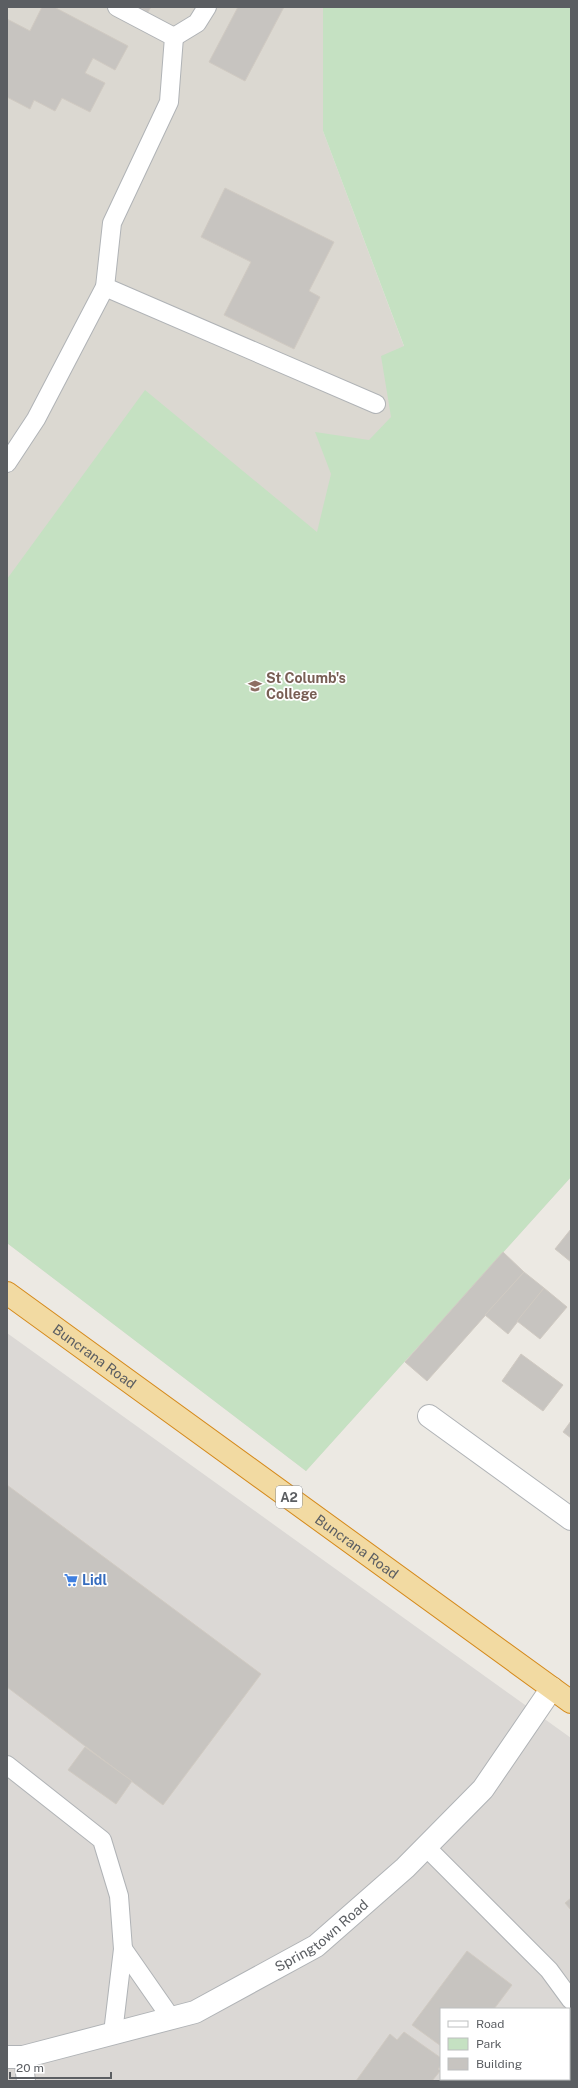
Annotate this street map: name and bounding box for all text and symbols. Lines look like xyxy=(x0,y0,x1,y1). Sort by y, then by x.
place label: St Columb's College xyxy=(266,670,346,702)
school or university icon: St Columb's College xyxy=(247,678,263,694)
street label: Buncrana Road xyxy=(50,1321,139,1392)
road number: A2 xyxy=(276,1486,302,1508)
street label: Buncrana Road xyxy=(312,1511,401,1582)
supermarket icon: Lidl xyxy=(63,1572,79,1588)
place label: Lidl xyxy=(82,1572,107,1588)
street label: Springtown Road xyxy=(272,1896,371,1975)
legend xyxy=(440,2008,570,2080)
text: Road xyxy=(476,2017,504,2031)
text: Park xyxy=(476,2037,502,2051)
scale bar xyxy=(10,2054,111,2080)
text: Building xyxy=(476,2057,522,2071)
text: 20 m xyxy=(16,2061,44,2075)

